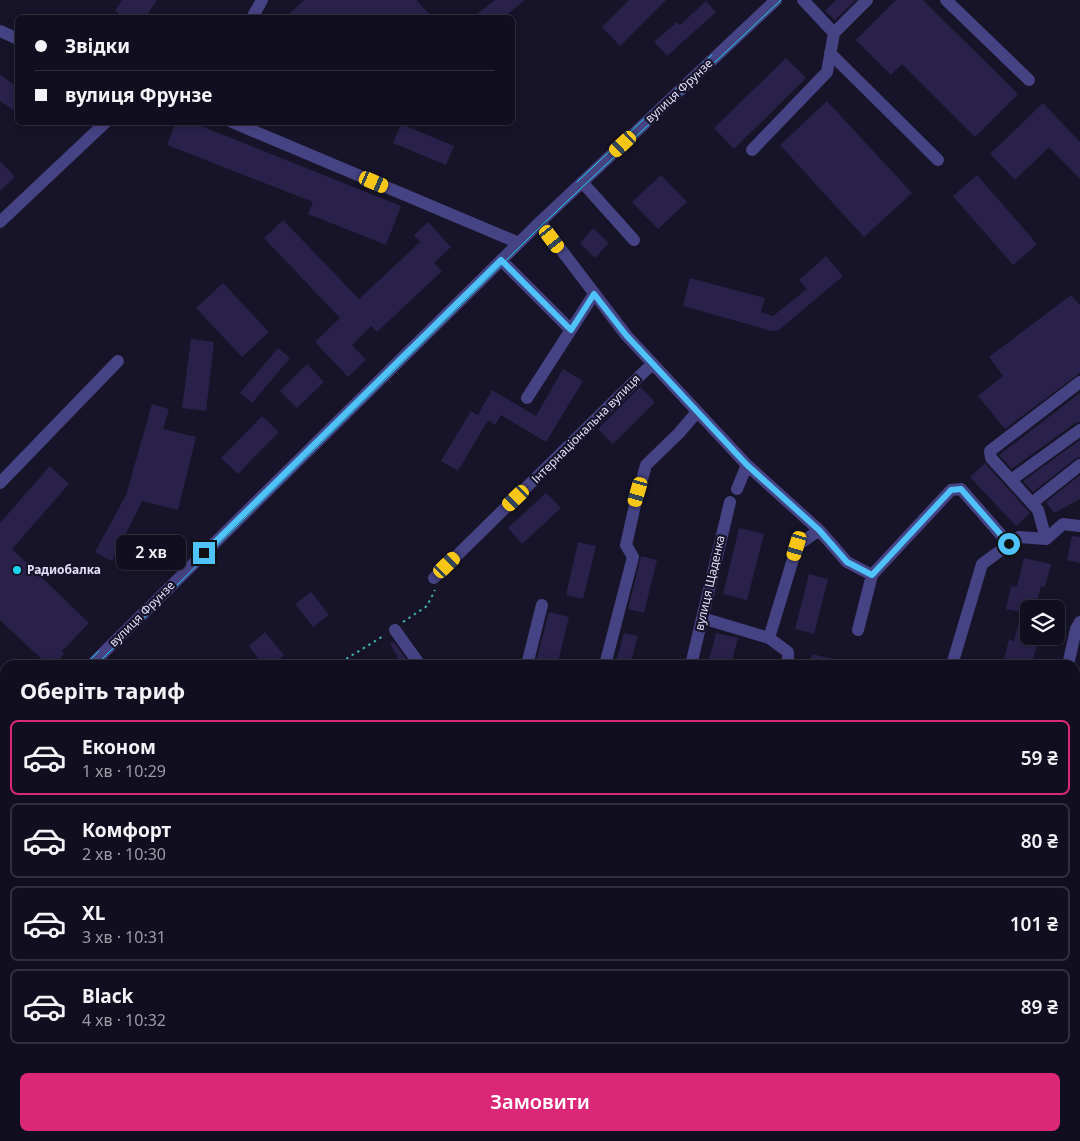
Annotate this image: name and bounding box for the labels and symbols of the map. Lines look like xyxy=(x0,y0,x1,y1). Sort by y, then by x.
street label: вулиця Фрунзе xyxy=(641,55,716,126)
car xyxy=(606,128,639,160)
car xyxy=(357,169,390,195)
car xyxy=(536,223,567,255)
street label: Інтернаціональна вулиця xyxy=(527,370,644,487)
car xyxy=(626,476,649,508)
car xyxy=(499,482,532,514)
car xyxy=(785,529,808,563)
route start xyxy=(998,533,1020,555)
street label: вулиця Щаденка xyxy=(690,534,729,632)
callout: 2 хв xyxy=(116,536,186,570)
route end xyxy=(193,542,215,564)
car xyxy=(430,549,463,581)
place label: Радиобалка xyxy=(27,561,101,578)
marker: Радиобалка xyxy=(11,564,23,576)
street label: вулиця Фрунзе xyxy=(105,577,179,650)

